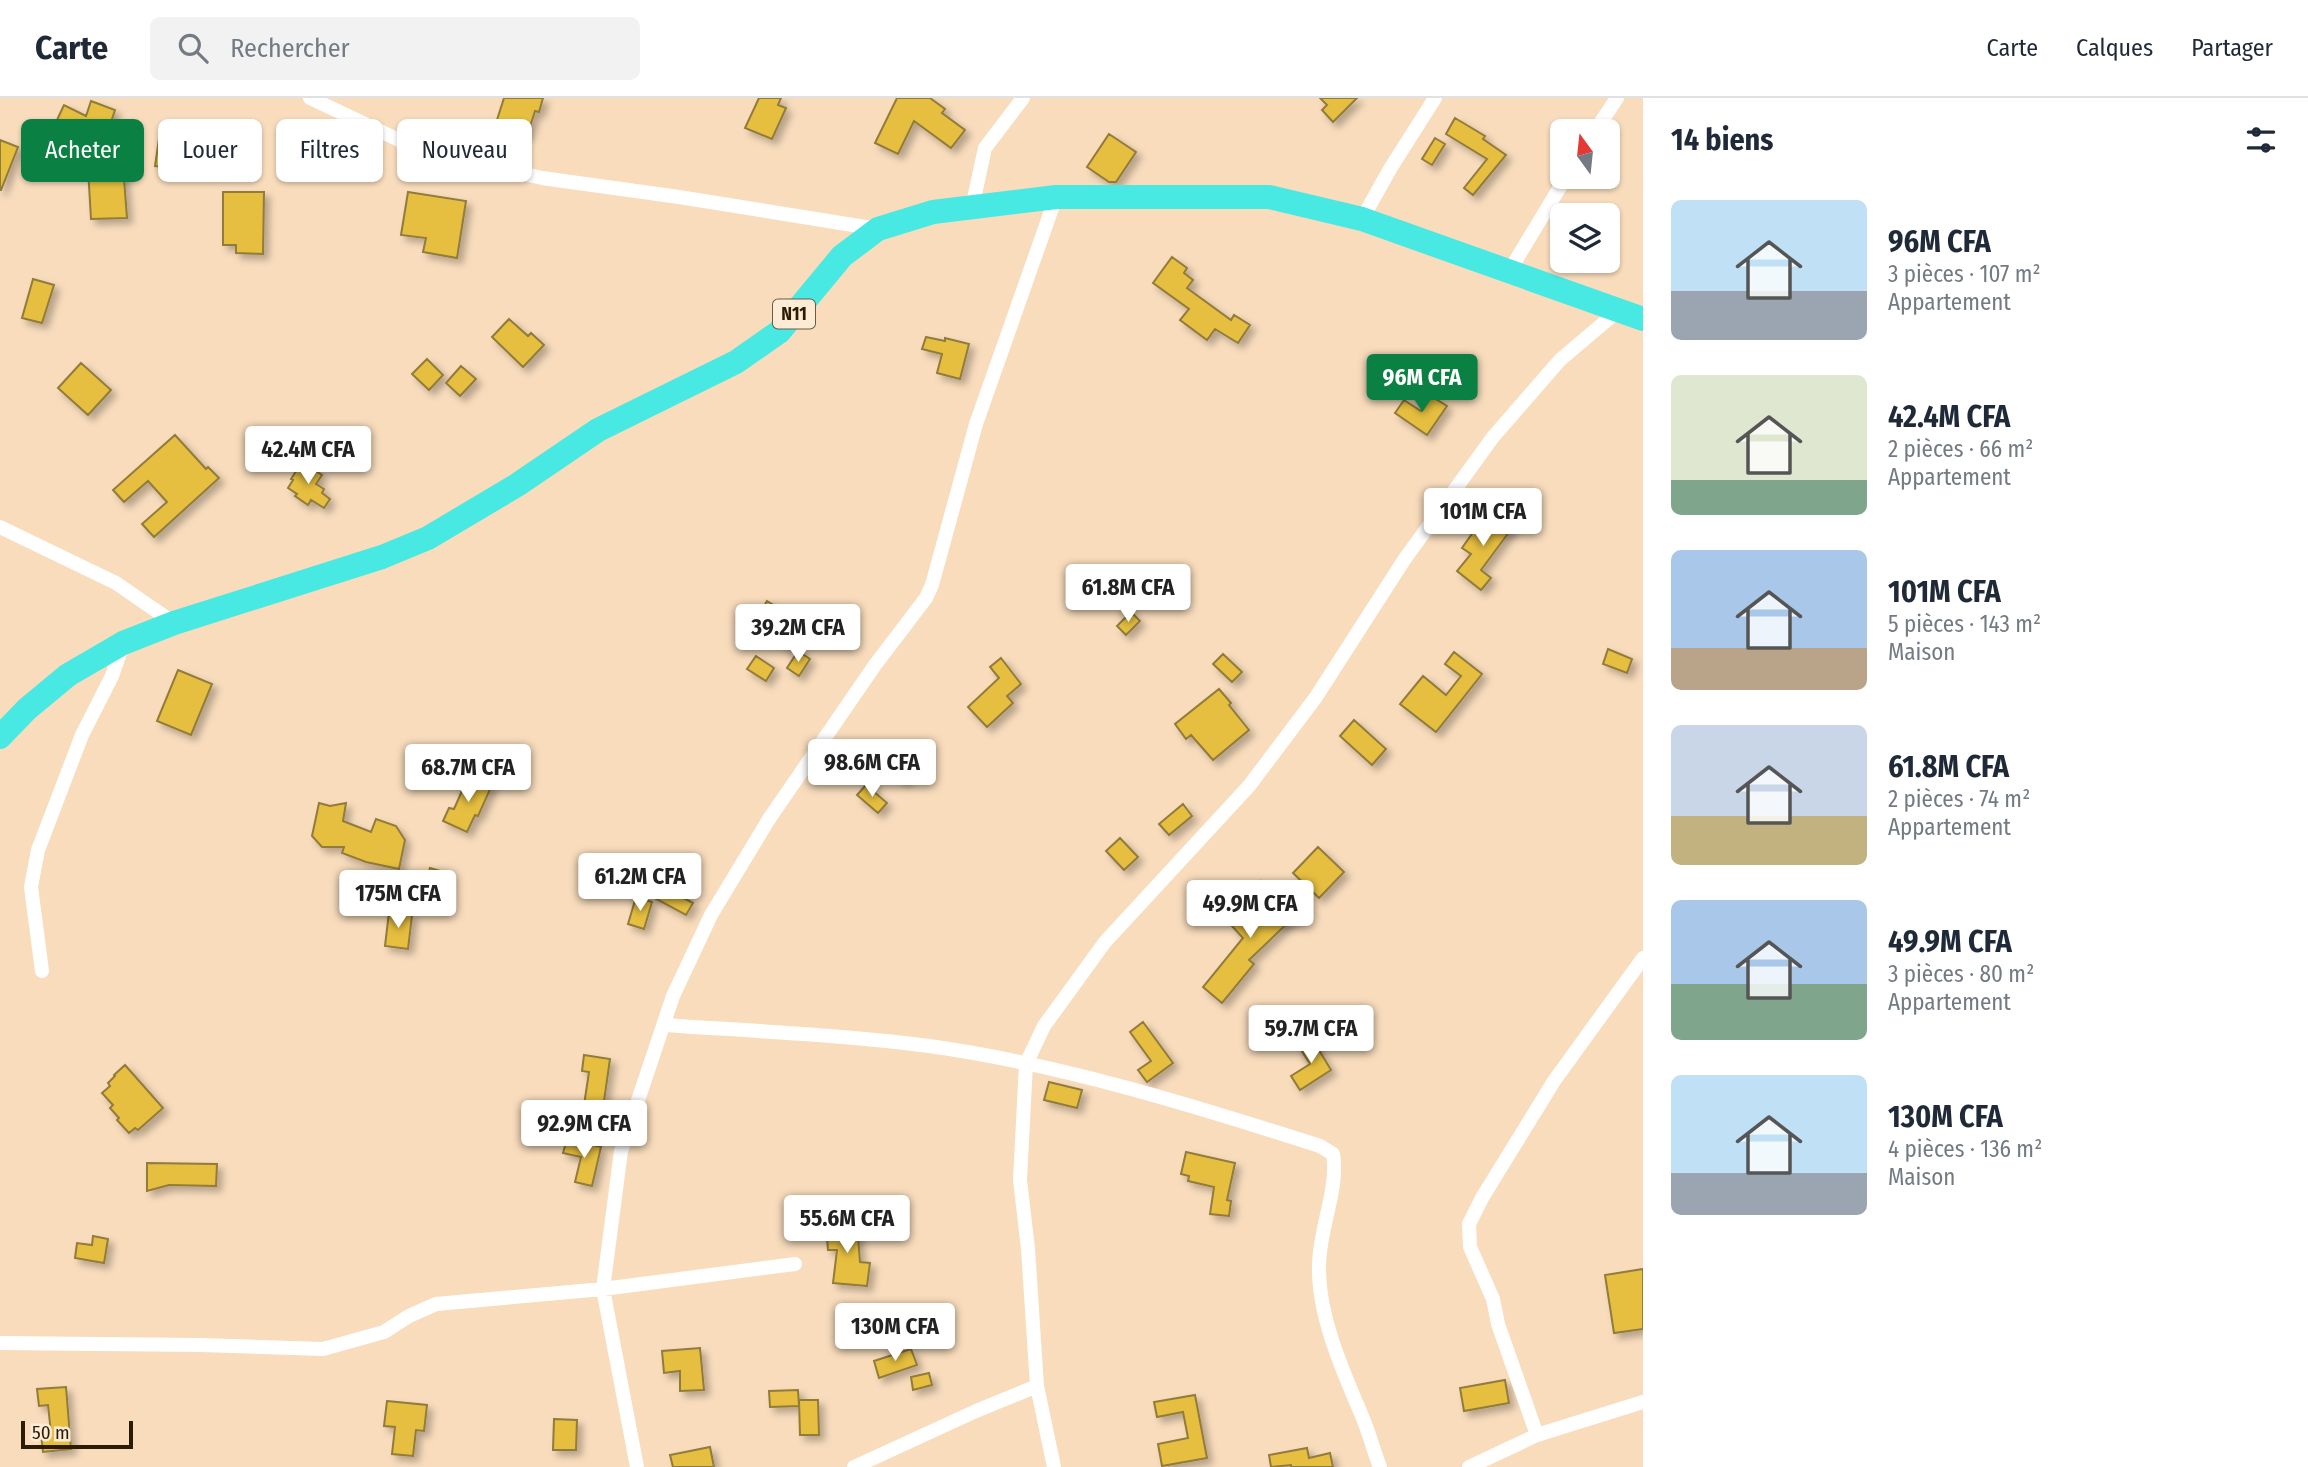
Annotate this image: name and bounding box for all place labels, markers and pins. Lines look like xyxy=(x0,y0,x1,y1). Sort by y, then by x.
pin: 96M CFA xyxy=(1357,354,1487,414)
pin: 42.4M CFA xyxy=(228,426,388,486)
pin: 101M CFA xyxy=(1411,489,1555,548)
pin: 61.8M CFA xyxy=(1048,564,1208,624)
pin: 39.2M CFA xyxy=(718,604,878,664)
pin: 98.6M CFA xyxy=(792,740,952,799)
pin: 68.7M CFA xyxy=(388,744,548,804)
pin: 61.2M CFA xyxy=(560,854,720,913)
pin: 175M CFA xyxy=(326,870,470,930)
pin: 49.9M CFA xyxy=(1170,880,1330,940)
pin: 59.7M CFA xyxy=(1231,1006,1391,1065)
pin: 92.9M CFA xyxy=(504,1100,664,1160)
pin: 55.6M CFA xyxy=(767,1196,927,1255)
pin: 130M CFA xyxy=(823,1304,967,1363)

